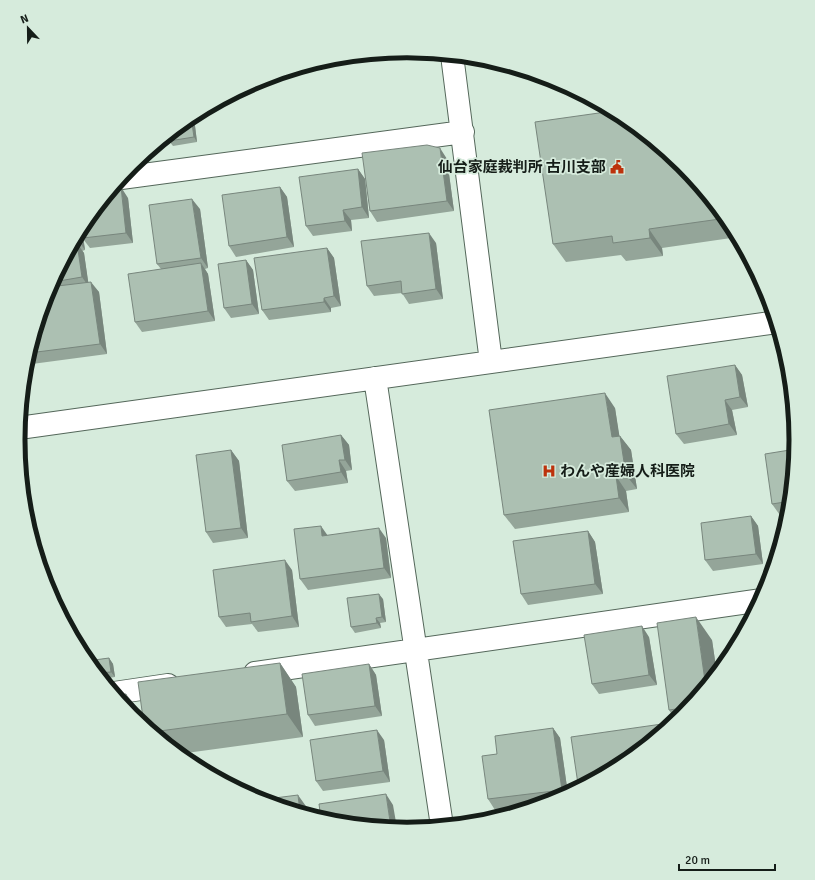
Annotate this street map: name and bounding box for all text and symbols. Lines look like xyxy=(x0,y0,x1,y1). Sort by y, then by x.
north arrow xyxy=(8,8,48,48)
text: N xyxy=(18,12,30,27)
place label: 仙台家庭裁判所 古川支部 xyxy=(438,158,606,176)
public building icon: 仙台家庭裁判所 古川支部 xyxy=(609,159,625,175)
place label: わんや産婦人科医院 xyxy=(560,462,695,480)
hospital icon: わんや産婦人科医院 xyxy=(541,463,557,479)
scale bar xyxy=(679,846,775,872)
text: 20 m xyxy=(685,853,710,868)

